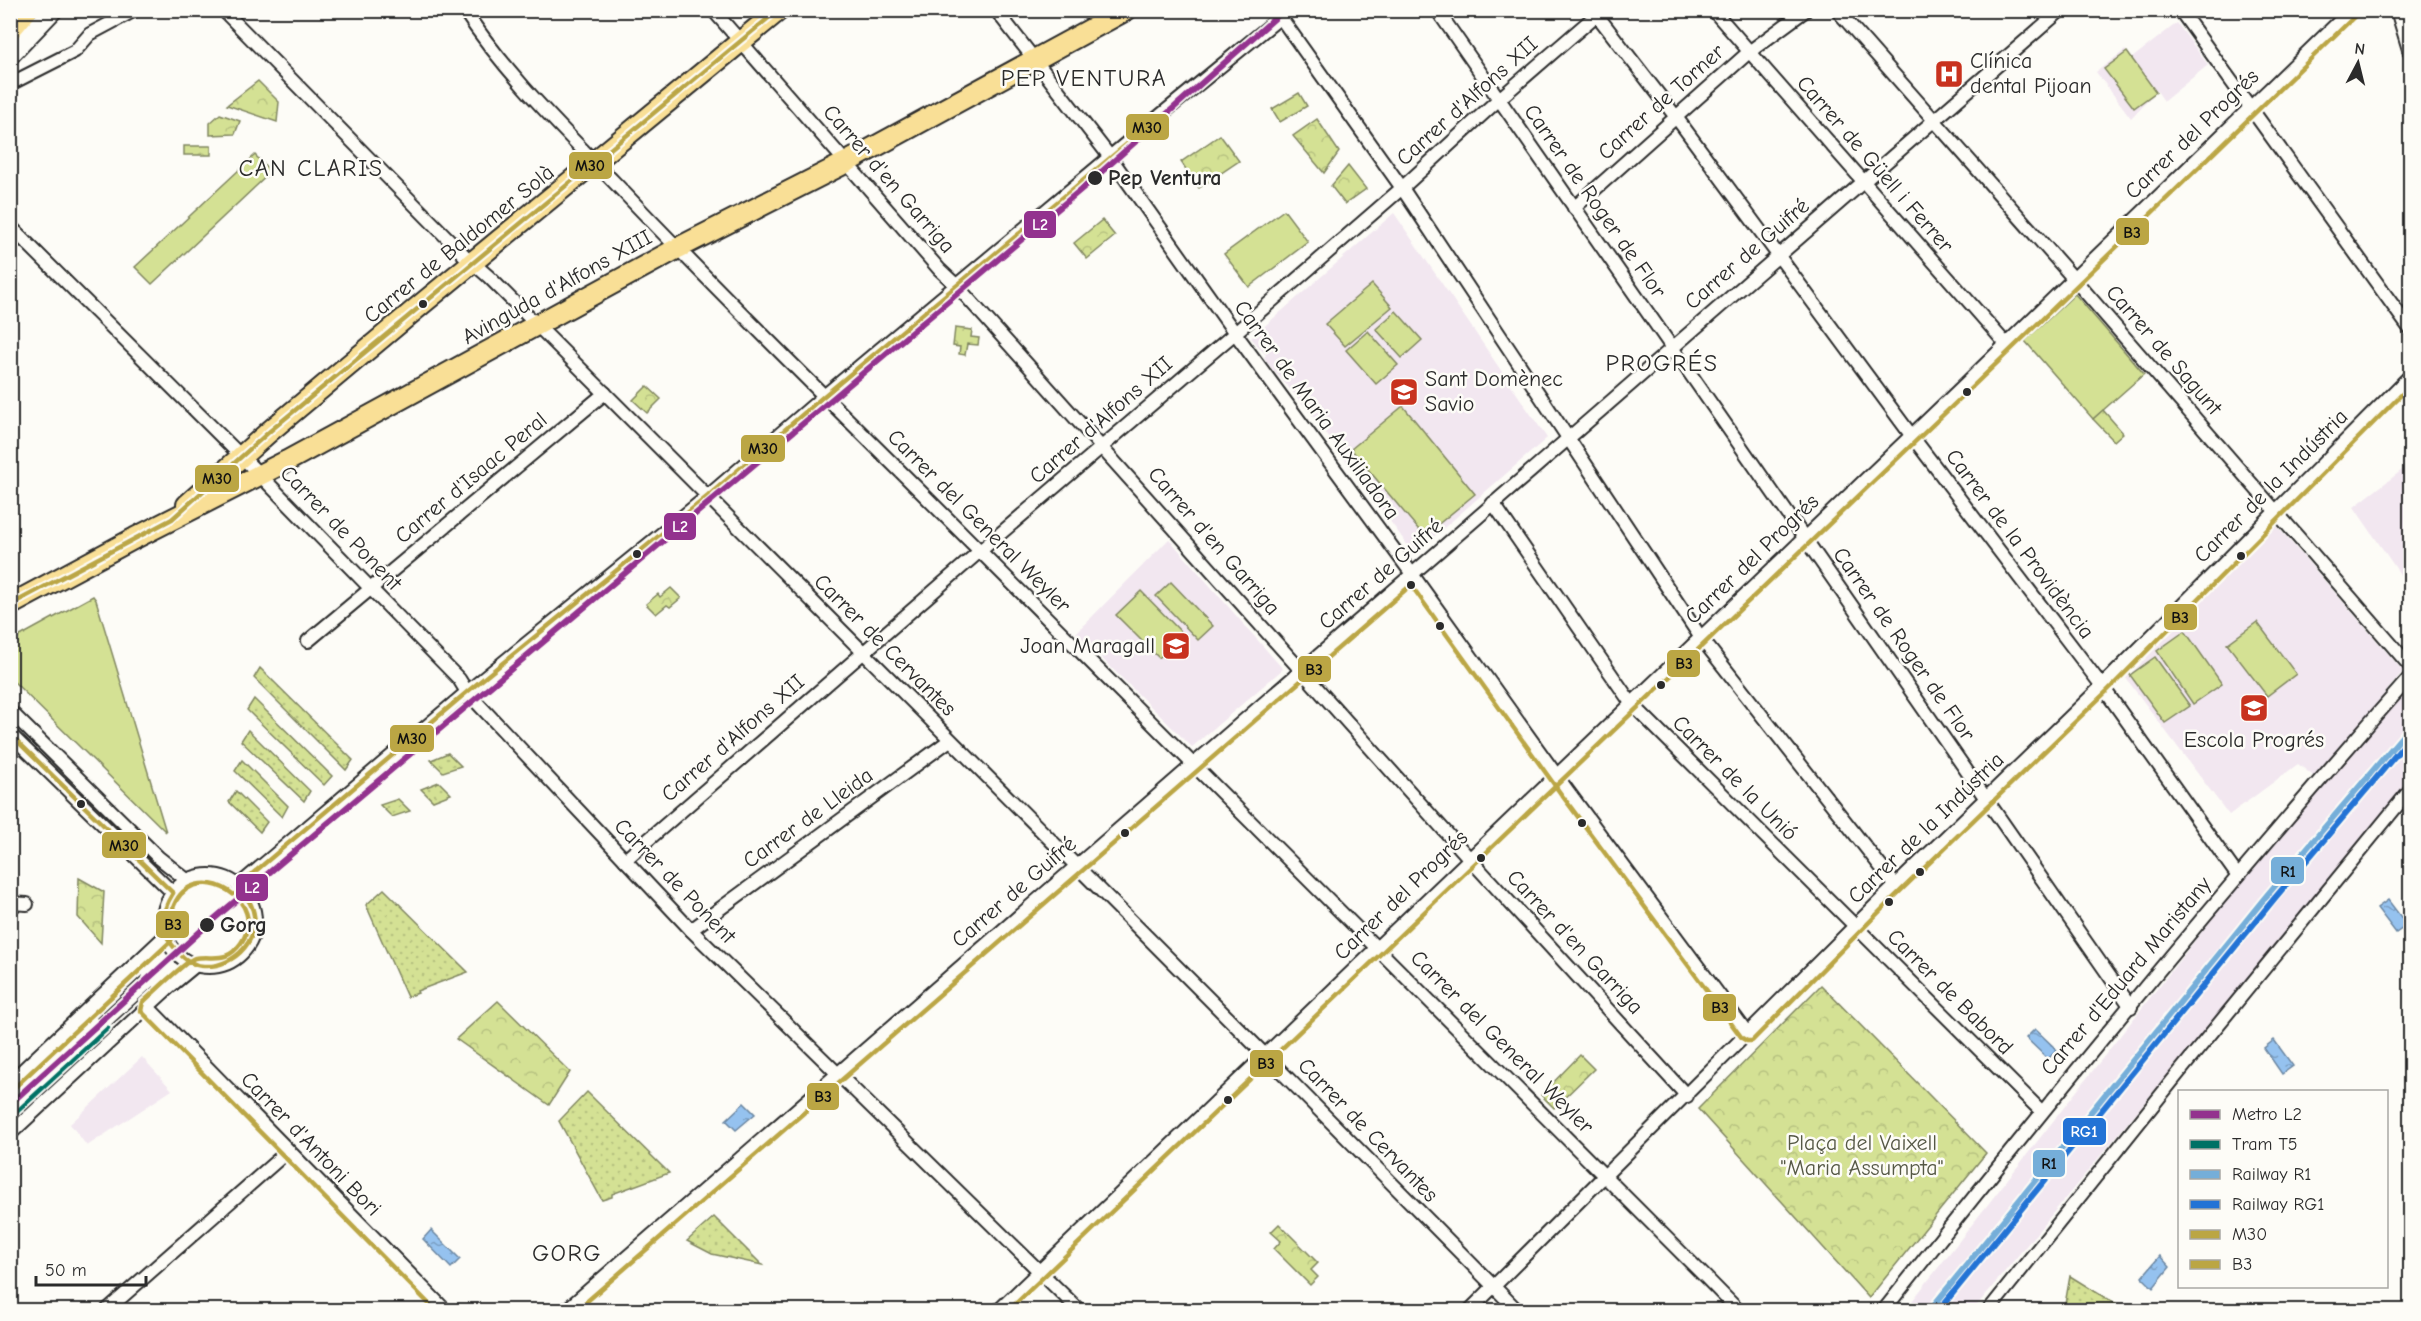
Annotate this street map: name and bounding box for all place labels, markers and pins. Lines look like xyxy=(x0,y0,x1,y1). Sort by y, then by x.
place label: Clínica dental Pijoan xyxy=(1970,48,2092,99)
hospital icon: Clínica dental Pijoan xyxy=(1933,58,1965,90)
place label: Pep Ventura xyxy=(1108,165,1222,191)
marker: Pep Ventura xyxy=(1086,169,1104,187)
unlabelled marker xyxy=(417,298,429,310)
place label: Sant Domènec Savio xyxy=(1425,366,1563,417)
school or university icon: Sant Domènec Savio xyxy=(1388,376,1420,408)
unlabelled marker xyxy=(1961,386,1973,398)
unlabelled marker xyxy=(631,548,643,560)
unlabelled marker xyxy=(2235,550,2247,562)
unlabelled marker xyxy=(1405,579,1417,591)
unlabelled marker xyxy=(1434,620,1446,632)
school or university icon: Joan Maragall xyxy=(1160,630,1192,662)
place label: Joan Maragall xyxy=(1020,633,1155,659)
unlabelled marker xyxy=(1655,679,1667,691)
school or university icon: Escola Progrés xyxy=(2238,692,2270,724)
place label: Escola Progrés xyxy=(2184,727,2324,753)
unlabelled marker xyxy=(75,798,87,810)
unlabelled marker xyxy=(1576,817,1588,829)
unlabelled marker xyxy=(1119,827,1131,839)
unlabelled marker xyxy=(1475,852,1487,864)
unlabelled marker xyxy=(1914,866,1926,878)
unlabelled marker xyxy=(1883,896,1895,908)
place label: Gorg xyxy=(220,912,267,938)
marker: Gorg xyxy=(198,916,216,934)
unlabelled marker xyxy=(1222,1094,1234,1106)

